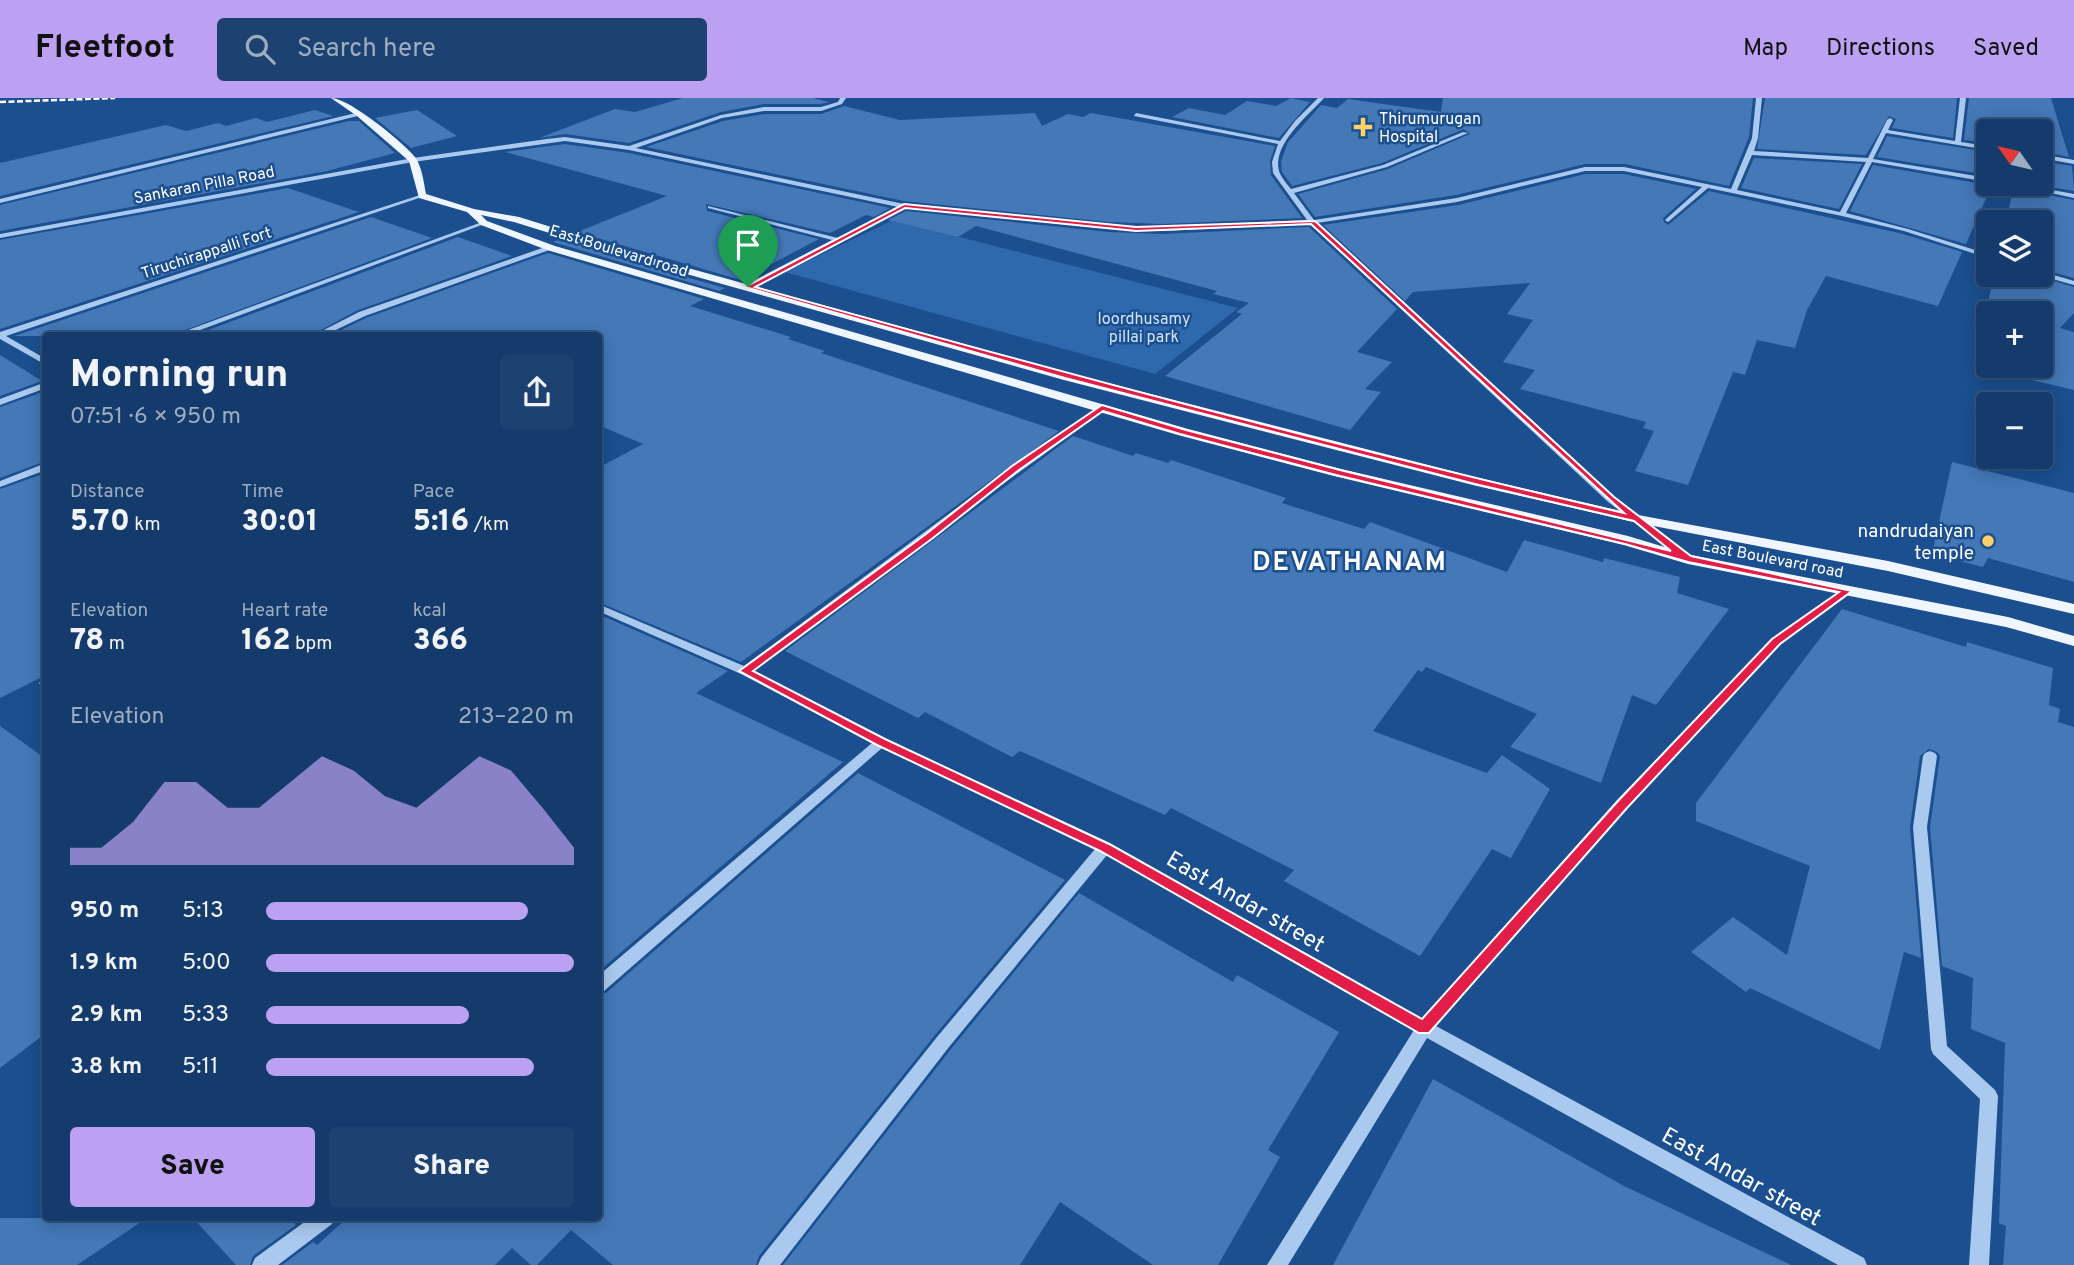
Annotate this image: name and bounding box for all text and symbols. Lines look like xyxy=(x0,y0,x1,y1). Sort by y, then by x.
search box xyxy=(217,18,707,81)
text: Fleetfoot xyxy=(35,28,175,70)
icon: search xyxy=(241,30,279,68)
text: Search here xyxy=(297,33,436,66)
text: Map xyxy=(1743,34,1788,64)
text: Directions xyxy=(1826,34,1935,64)
text: Saved xyxy=(1973,34,2039,64)
place label: Thirumurugan Hospital xyxy=(1379,110,1481,148)
marker: Thirumurugan Hospital xyxy=(1353,117,1373,137)
north arrow xyxy=(1976,119,2053,196)
map controls xyxy=(1976,119,2053,469)
street label: Sankaran Pilla Road xyxy=(132,163,276,209)
button: layers xyxy=(1976,210,2053,287)
pin xyxy=(718,215,778,287)
street label: East Boulevard road xyxy=(547,221,690,283)
street label: Tiruchirappalli Fort xyxy=(139,223,274,284)
icon: arrive xyxy=(729,226,767,264)
button: + xyxy=(1976,301,2053,378)
park label: loordhusamy pillai park xyxy=(1097,310,1191,348)
text: Morning run xyxy=(70,352,288,401)
button: share xyxy=(500,355,574,429)
button: − xyxy=(1976,392,2053,469)
text: 07:51 · 6 × 950 m xyxy=(70,403,241,432)
text: Distance xyxy=(70,480,145,504)
text: Time xyxy=(241,480,284,504)
text: Pace xyxy=(413,480,454,504)
text: 5.70 xyxy=(70,504,130,541)
text: 30:01 xyxy=(241,504,318,541)
text: 5:16 xyxy=(413,504,469,541)
text: km xyxy=(130,513,161,537)
text: /km xyxy=(469,513,509,537)
place label: nandrudaiyan temple xyxy=(1857,520,1974,566)
marker: nandrudaiyan temple xyxy=(1980,533,1996,549)
street label: East Boulevard road xyxy=(1700,536,1845,584)
district label: DEVATHANAM xyxy=(1252,547,1448,580)
text: Elevation xyxy=(70,599,148,623)
text: Heart rate xyxy=(241,599,328,623)
text: kcal xyxy=(413,599,446,623)
text: 78 xyxy=(70,623,104,660)
text: 162 xyxy=(241,623,291,660)
text: 366 xyxy=(413,623,468,660)
text: m xyxy=(104,632,125,656)
text: bpm xyxy=(291,632,332,656)
text: Elevation xyxy=(70,703,165,732)
text: 213–220 m xyxy=(458,703,574,732)
street label: East Andar street xyxy=(1160,846,1329,960)
text: 950 m xyxy=(70,897,139,926)
text: 5:13 xyxy=(182,897,224,926)
text: 1.9 km xyxy=(70,949,138,978)
text: 5:00 xyxy=(182,949,231,978)
text: 2.9 km xyxy=(70,1001,143,1030)
text: 5:33 xyxy=(182,1001,229,1030)
text: 3.8 km xyxy=(70,1053,142,1082)
text: 5:11 xyxy=(182,1053,219,1082)
street label: East Andar street xyxy=(1656,1122,1826,1234)
button: Save xyxy=(70,1127,315,1207)
button: Share xyxy=(329,1127,574,1207)

